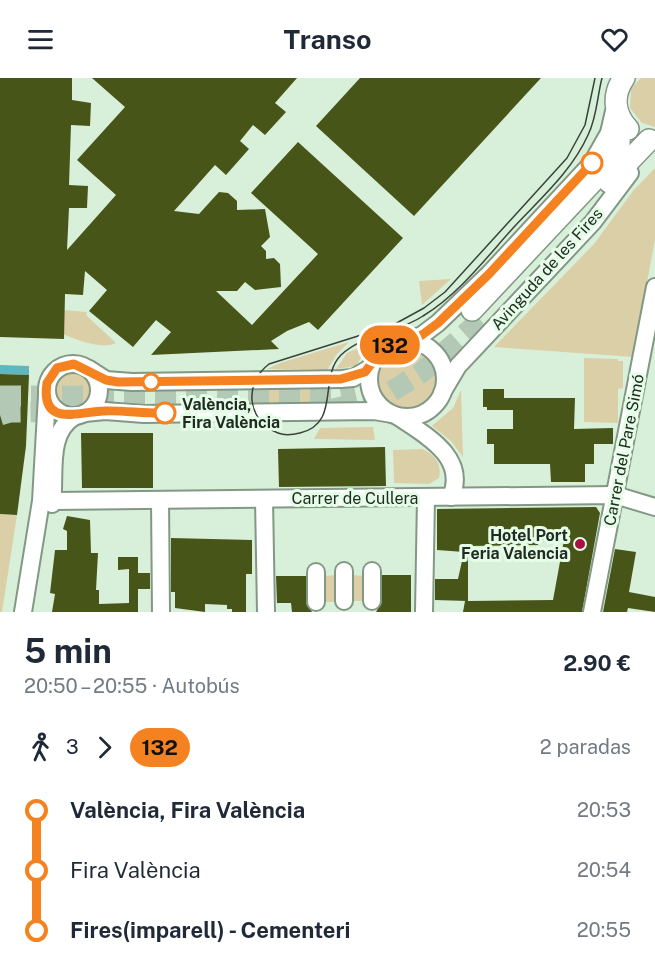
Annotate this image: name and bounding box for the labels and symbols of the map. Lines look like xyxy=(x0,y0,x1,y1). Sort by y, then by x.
unlabelled marker xyxy=(581,152,603,174)
street label: Avinguda de les Fires xyxy=(487,204,607,334)
line badge: 132 xyxy=(356,326,424,364)
unlabelled marker xyxy=(142,373,160,391)
street label: Carrer del Pare Simó xyxy=(600,373,648,527)
place label: València, Fira València xyxy=(182,395,280,432)
marker: València, Fira València xyxy=(154,402,176,424)
street label: Carrer de Cullera xyxy=(292,489,418,508)
place label: Hotel Port Feria Valencia xyxy=(461,526,568,563)
marker: Hotel Port Feria Valencia xyxy=(573,537,587,551)

